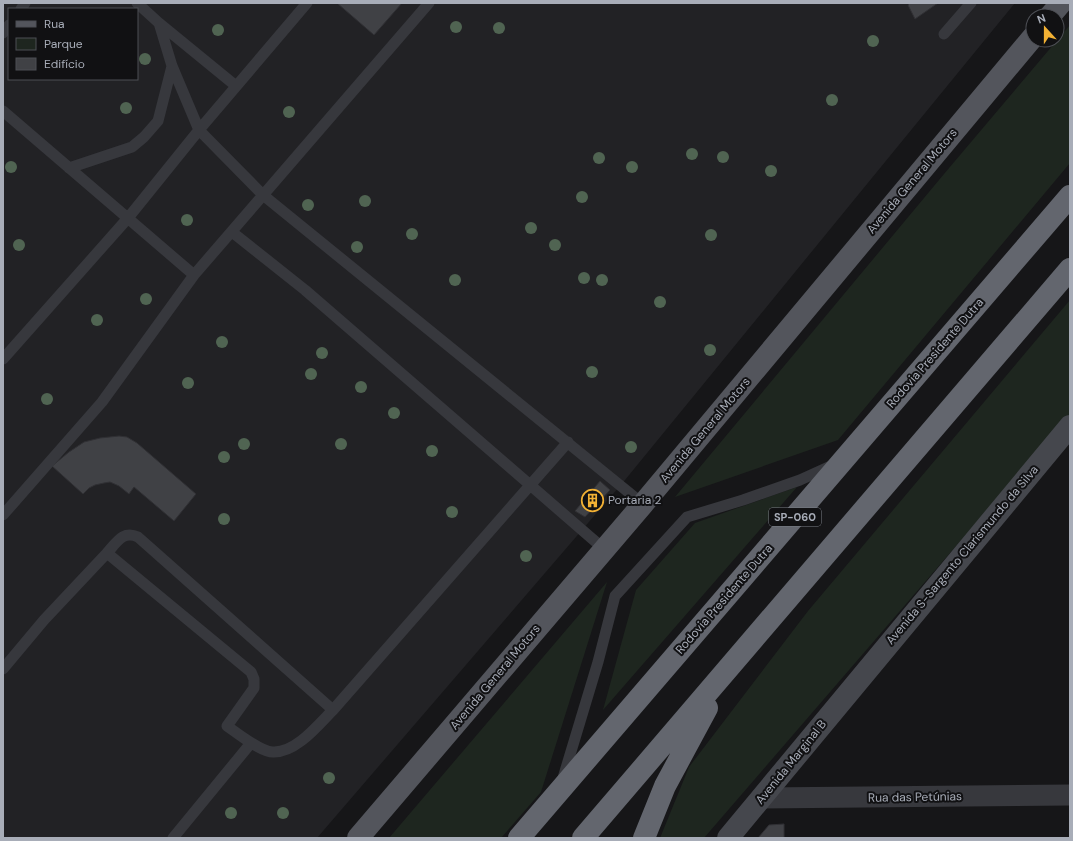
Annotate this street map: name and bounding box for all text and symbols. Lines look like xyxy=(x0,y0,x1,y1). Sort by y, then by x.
legend xyxy=(8,8,138,80)
north arrow xyxy=(1025,8,1065,48)
text: N xyxy=(1035,11,1048,27)
text: Rua xyxy=(44,16,65,32)
text: Parque xyxy=(44,36,83,52)
text: Edifício xyxy=(44,56,85,72)
street label: Avenida General Motors xyxy=(863,125,961,237)
street label: Rodovia Presidente Dutra xyxy=(883,295,987,411)
street label: Avenida General Motors xyxy=(656,374,754,486)
street label: Avenida S-Sargento Clarismundo da Silva xyxy=(882,462,1042,648)
building icon: Portaria 2 xyxy=(579,487,605,513)
place label: Portaria 2 xyxy=(608,492,661,508)
road number: SP-060 xyxy=(769,508,821,526)
street label: Rodovia Presidente Dutra xyxy=(672,541,776,657)
street label: Avenida General Motors xyxy=(446,621,544,733)
street label: Avenida Marginal B xyxy=(752,716,830,808)
street label: Rua das Petúnias xyxy=(868,788,962,806)

